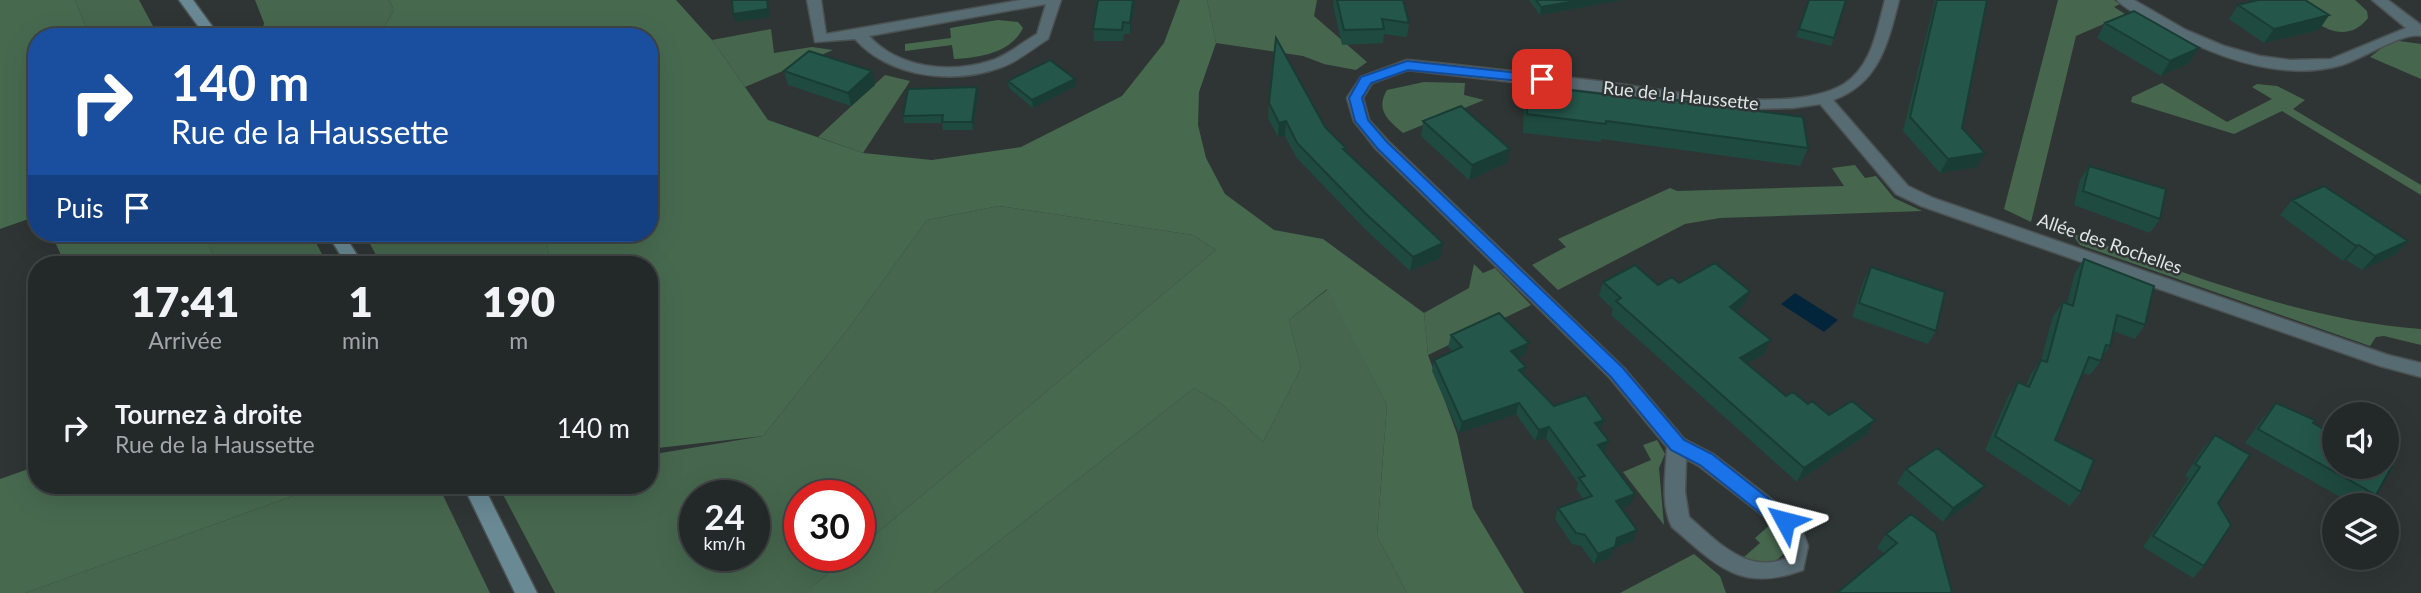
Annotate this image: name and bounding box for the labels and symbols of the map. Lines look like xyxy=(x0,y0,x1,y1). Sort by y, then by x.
pin xyxy=(1512,49,1572,109)
street label: Rue de la Haussette xyxy=(1602,76,1760,114)
street label: Allée des Rochelles xyxy=(2035,208,2185,278)
speed limit sign: 30 xyxy=(784,480,875,571)
position arrow xyxy=(1748,484,1822,558)

